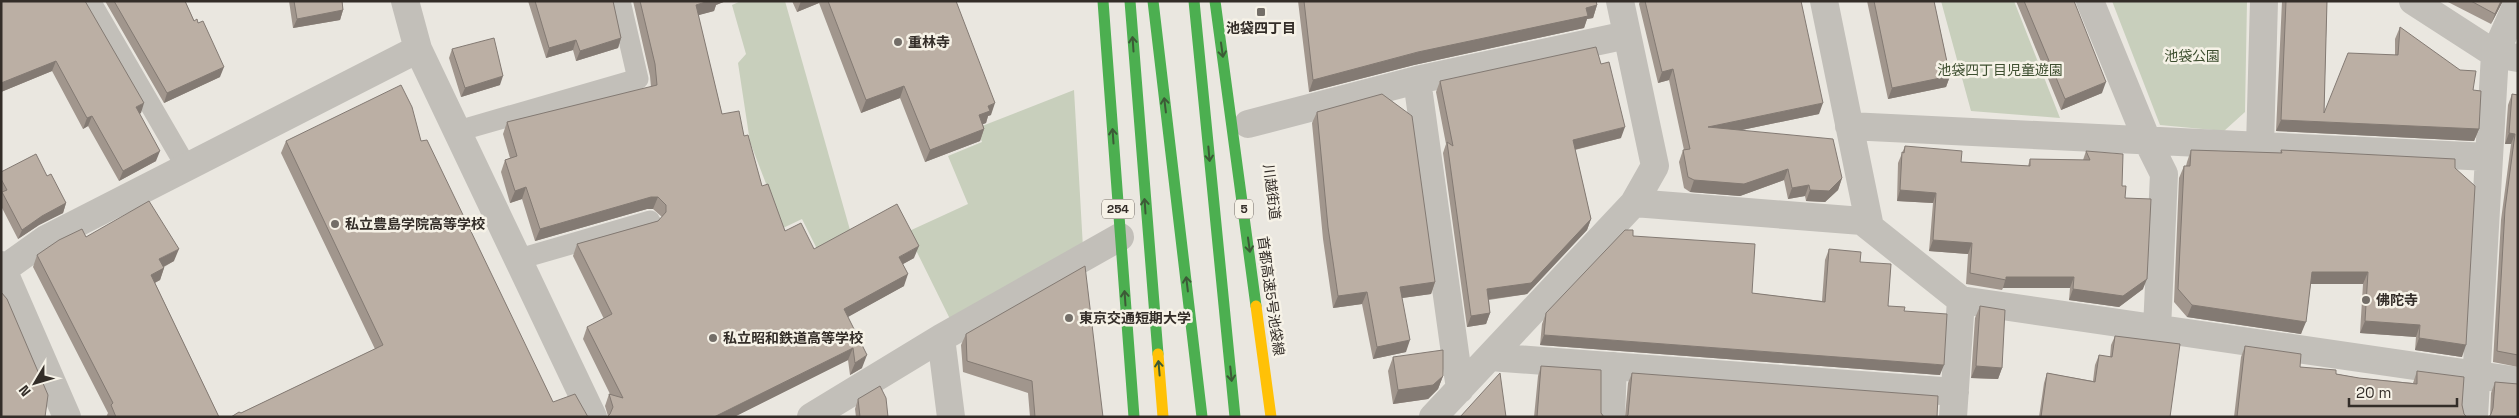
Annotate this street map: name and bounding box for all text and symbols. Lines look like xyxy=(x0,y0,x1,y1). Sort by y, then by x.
marker: 池袋四丁目 xyxy=(1255,6,1267,18)
place label: 池袋四丁目 xyxy=(1226,19,1296,37)
place label: 重林寺 xyxy=(908,33,950,51)
marker: 重林寺 xyxy=(892,36,904,48)
one-way arrow xyxy=(1128,37,1138,53)
one-way arrow xyxy=(1217,41,1227,57)
park label: 池袋公園 xyxy=(2164,47,2220,65)
park label: 池袋四丁目児童遊園 xyxy=(1937,61,2063,79)
one-way arrow xyxy=(1160,97,1170,113)
one-way arrow xyxy=(1108,129,1117,145)
one-way arrow xyxy=(1204,146,1214,162)
street label: 川越街道 xyxy=(1260,163,1284,221)
one-way arrow xyxy=(1141,199,1150,215)
road number: 254 xyxy=(1102,200,1134,218)
road number: 5 xyxy=(1235,200,1253,218)
place label: 私立豊島学院高等学校 xyxy=(345,215,485,233)
marker: 私立豊島学院高等学校 xyxy=(329,218,341,230)
street label: 首都高速5号池袋線 xyxy=(1254,235,1288,357)
one-way arrow xyxy=(1244,237,1254,253)
one-way arrow xyxy=(1182,276,1192,292)
one-way arrow xyxy=(1120,291,1130,307)
place label: 佛陀寺 xyxy=(2376,291,2418,309)
marker: 佛陀寺 xyxy=(2360,294,2372,306)
place label: 東京交通短期大学 xyxy=(1079,309,1191,327)
marker: 東京交通短期大学 xyxy=(1063,312,1075,324)
place label: 私立昭和鉄道高等学校 xyxy=(723,329,863,347)
marker: 私立昭和鉄道高等学校 xyxy=(707,332,719,344)
north arrow xyxy=(10,358,60,408)
one-way arrow xyxy=(1154,360,1164,376)
one-way arrow xyxy=(1226,366,1236,382)
scale bar xyxy=(2349,376,2456,408)
text: N xyxy=(15,382,35,400)
text: 20 m xyxy=(2356,383,2391,402)

